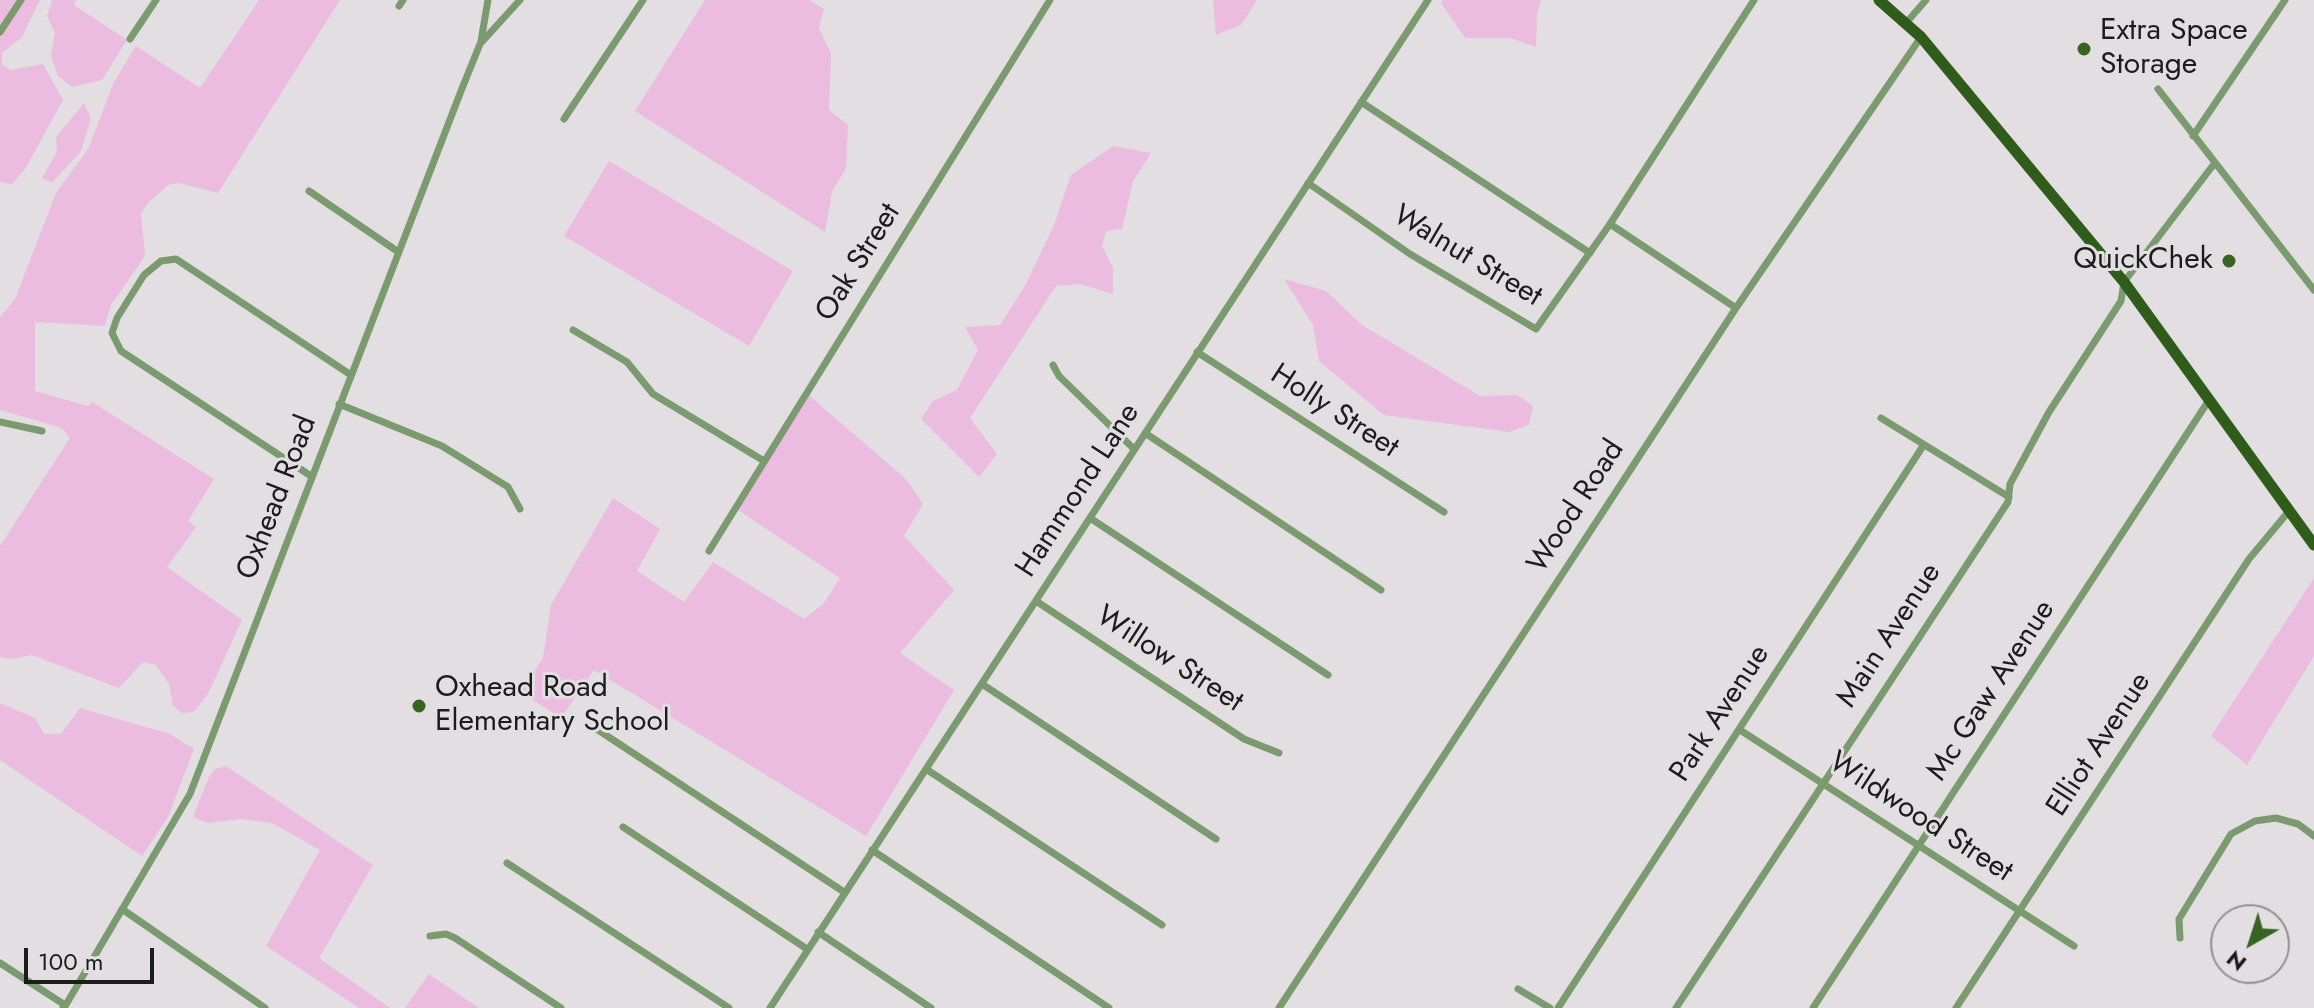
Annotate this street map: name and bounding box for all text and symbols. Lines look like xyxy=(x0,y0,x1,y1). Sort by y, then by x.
place label: Extra Space Storage xyxy=(2100,14,2248,84)
marker: Extra Space Storage xyxy=(2075,40,2093,58)
street label: Oak Street xyxy=(809,198,909,328)
street label: Walnut Street xyxy=(1386,198,1548,316)
place label: QuickChek xyxy=(2073,243,2213,279)
marker: QuickChek xyxy=(2220,252,2238,270)
street label: Holly Street xyxy=(1263,357,1405,467)
street label: Hammond Lane xyxy=(1009,397,1149,585)
street label: Oxhead Road xyxy=(230,411,326,585)
street label: Wood Road xyxy=(1521,434,1633,580)
street label: Main Avenue xyxy=(1830,557,1950,715)
street label: Mc Gaw Avenue xyxy=(1920,594,2064,788)
street label: Willow Street xyxy=(1089,599,1249,721)
street label: Park Avenue xyxy=(1663,639,1779,789)
street label: Elliot Avenue xyxy=(2040,666,2160,824)
place label: Oxhead Road Elementary School xyxy=(435,671,670,742)
marker: Oxhead Road Elementary School xyxy=(410,697,428,715)
street label: Wildwood Street xyxy=(1821,745,2019,891)
north arrow xyxy=(2210,904,2290,984)
scale bar xyxy=(28,932,158,982)
text: N xyxy=(2219,943,2253,979)
text: 100 m xyxy=(38,944,104,979)

